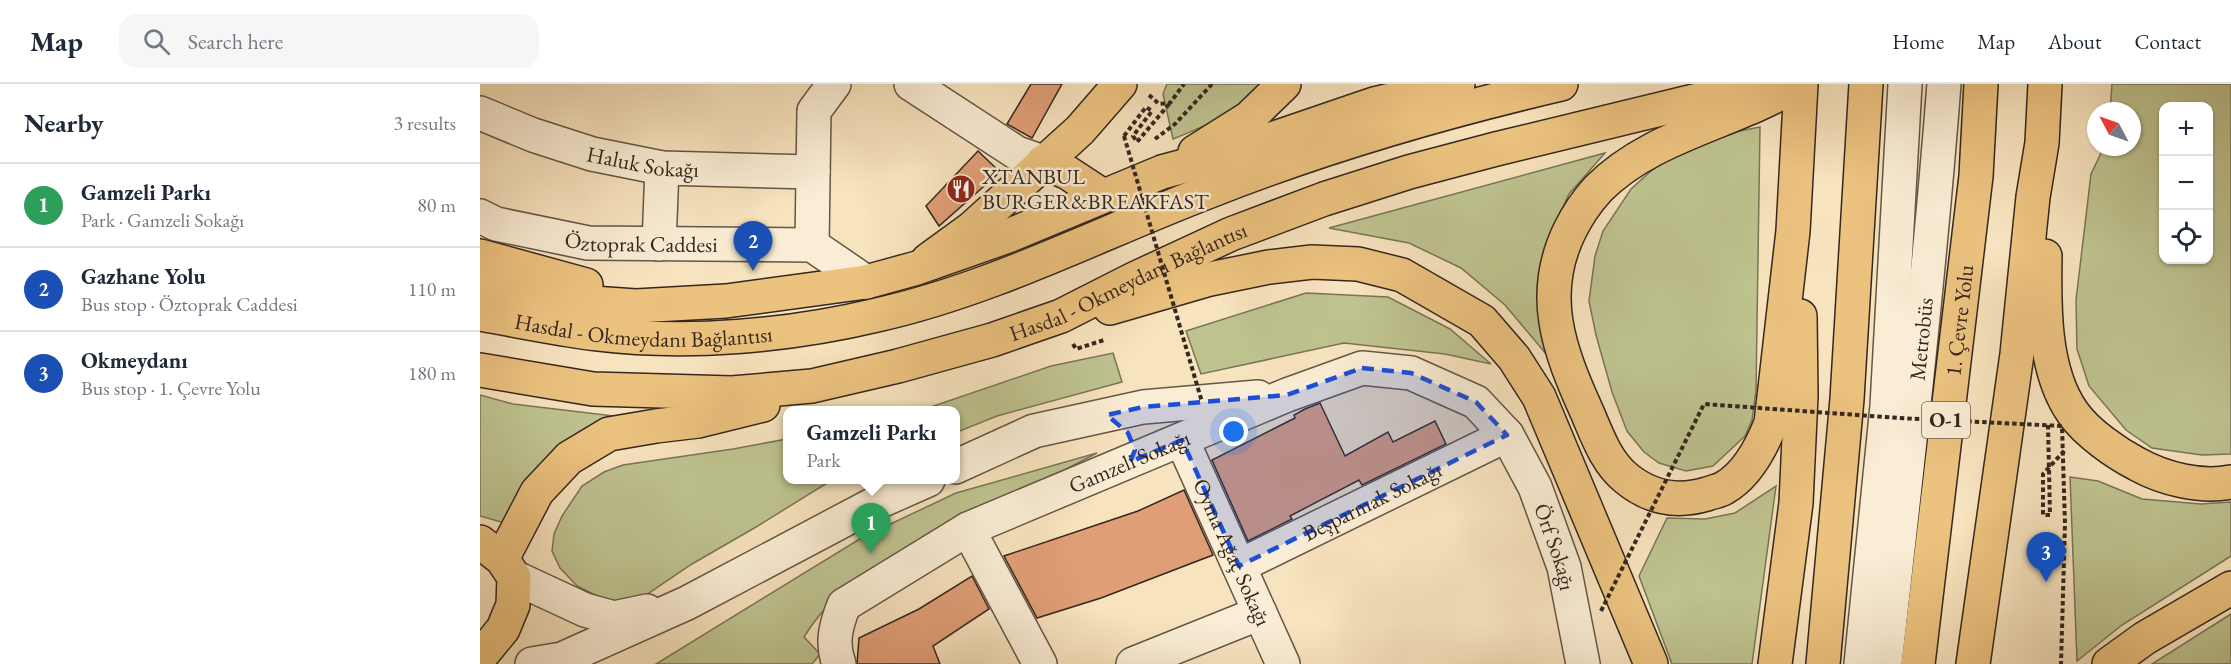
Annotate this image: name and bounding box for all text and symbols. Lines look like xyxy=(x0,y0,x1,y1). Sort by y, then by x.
search box xyxy=(119,14,539,68)
text: Map xyxy=(30,23,83,59)
icon: search xyxy=(140,25,173,58)
text: Search here xyxy=(188,27,283,56)
text: Home xyxy=(1892,28,1944,55)
text: Map xyxy=(1977,28,2015,55)
text: About xyxy=(2048,28,2101,55)
text: Contact xyxy=(2134,28,2201,55)
north arrow xyxy=(2087,102,2141,156)
map controls xyxy=(2159,102,2213,264)
button: + xyxy=(2159,102,2213,156)
text: Nearby xyxy=(24,106,104,140)
text: 3 results xyxy=(393,110,456,136)
street label: Haluk Sokağı xyxy=(584,139,699,184)
button: − xyxy=(2159,156,2213,210)
place label: XTANBUL BURGER&BREAKFAST xyxy=(981,162,1209,216)
restaurant icon: XTANBUL BURGER&BREAKFAST xyxy=(945,173,977,205)
text: Gamzeli Parkı xyxy=(81,178,211,207)
text: 1 xyxy=(38,192,49,218)
text: 80 m xyxy=(417,192,456,218)
text: Park · Gamzeli Sokağı xyxy=(81,207,244,233)
button: locate xyxy=(2159,210,2213,264)
street label: Hasdal - Okmeydanı Bağlantısı xyxy=(1005,215,1251,348)
pin: 2 xyxy=(734,222,772,271)
street label: Öztoprak Caddesi xyxy=(562,225,718,259)
text: Gazhane Yolu xyxy=(81,262,206,291)
street label: 1. Çevre Yolu xyxy=(1938,263,1980,378)
text: 2 xyxy=(38,276,49,302)
text: 110 m xyxy=(408,276,456,302)
text: Bus stop · Öztoprak Caddesi xyxy=(81,291,298,317)
street label: Metrobüs xyxy=(1903,296,1940,382)
street label: Hasdal - Okmeydanı Bağlantısı xyxy=(512,307,774,354)
text: Okmeydanı xyxy=(81,346,188,375)
text: 3 xyxy=(38,360,49,386)
text: 180 m xyxy=(408,360,456,386)
text: Bus stop · 1. Çevre Yolu xyxy=(81,375,261,401)
road number: O-1 xyxy=(1922,402,1970,438)
popup xyxy=(783,406,960,484)
your location xyxy=(1219,417,1248,446)
text: Gamzeli Parkı xyxy=(806,418,937,447)
street label: Gamzeli Sokağı xyxy=(1064,423,1194,500)
text: Park xyxy=(806,447,841,473)
street label: Beşparmak Sokağı xyxy=(1298,455,1447,548)
street label: Oyma Ağaç Sokağı xyxy=(1186,474,1278,631)
street label: Örf Sokağı xyxy=(1527,499,1582,593)
pin: 1 xyxy=(852,504,890,553)
pin: 3 xyxy=(2026,532,2066,582)

